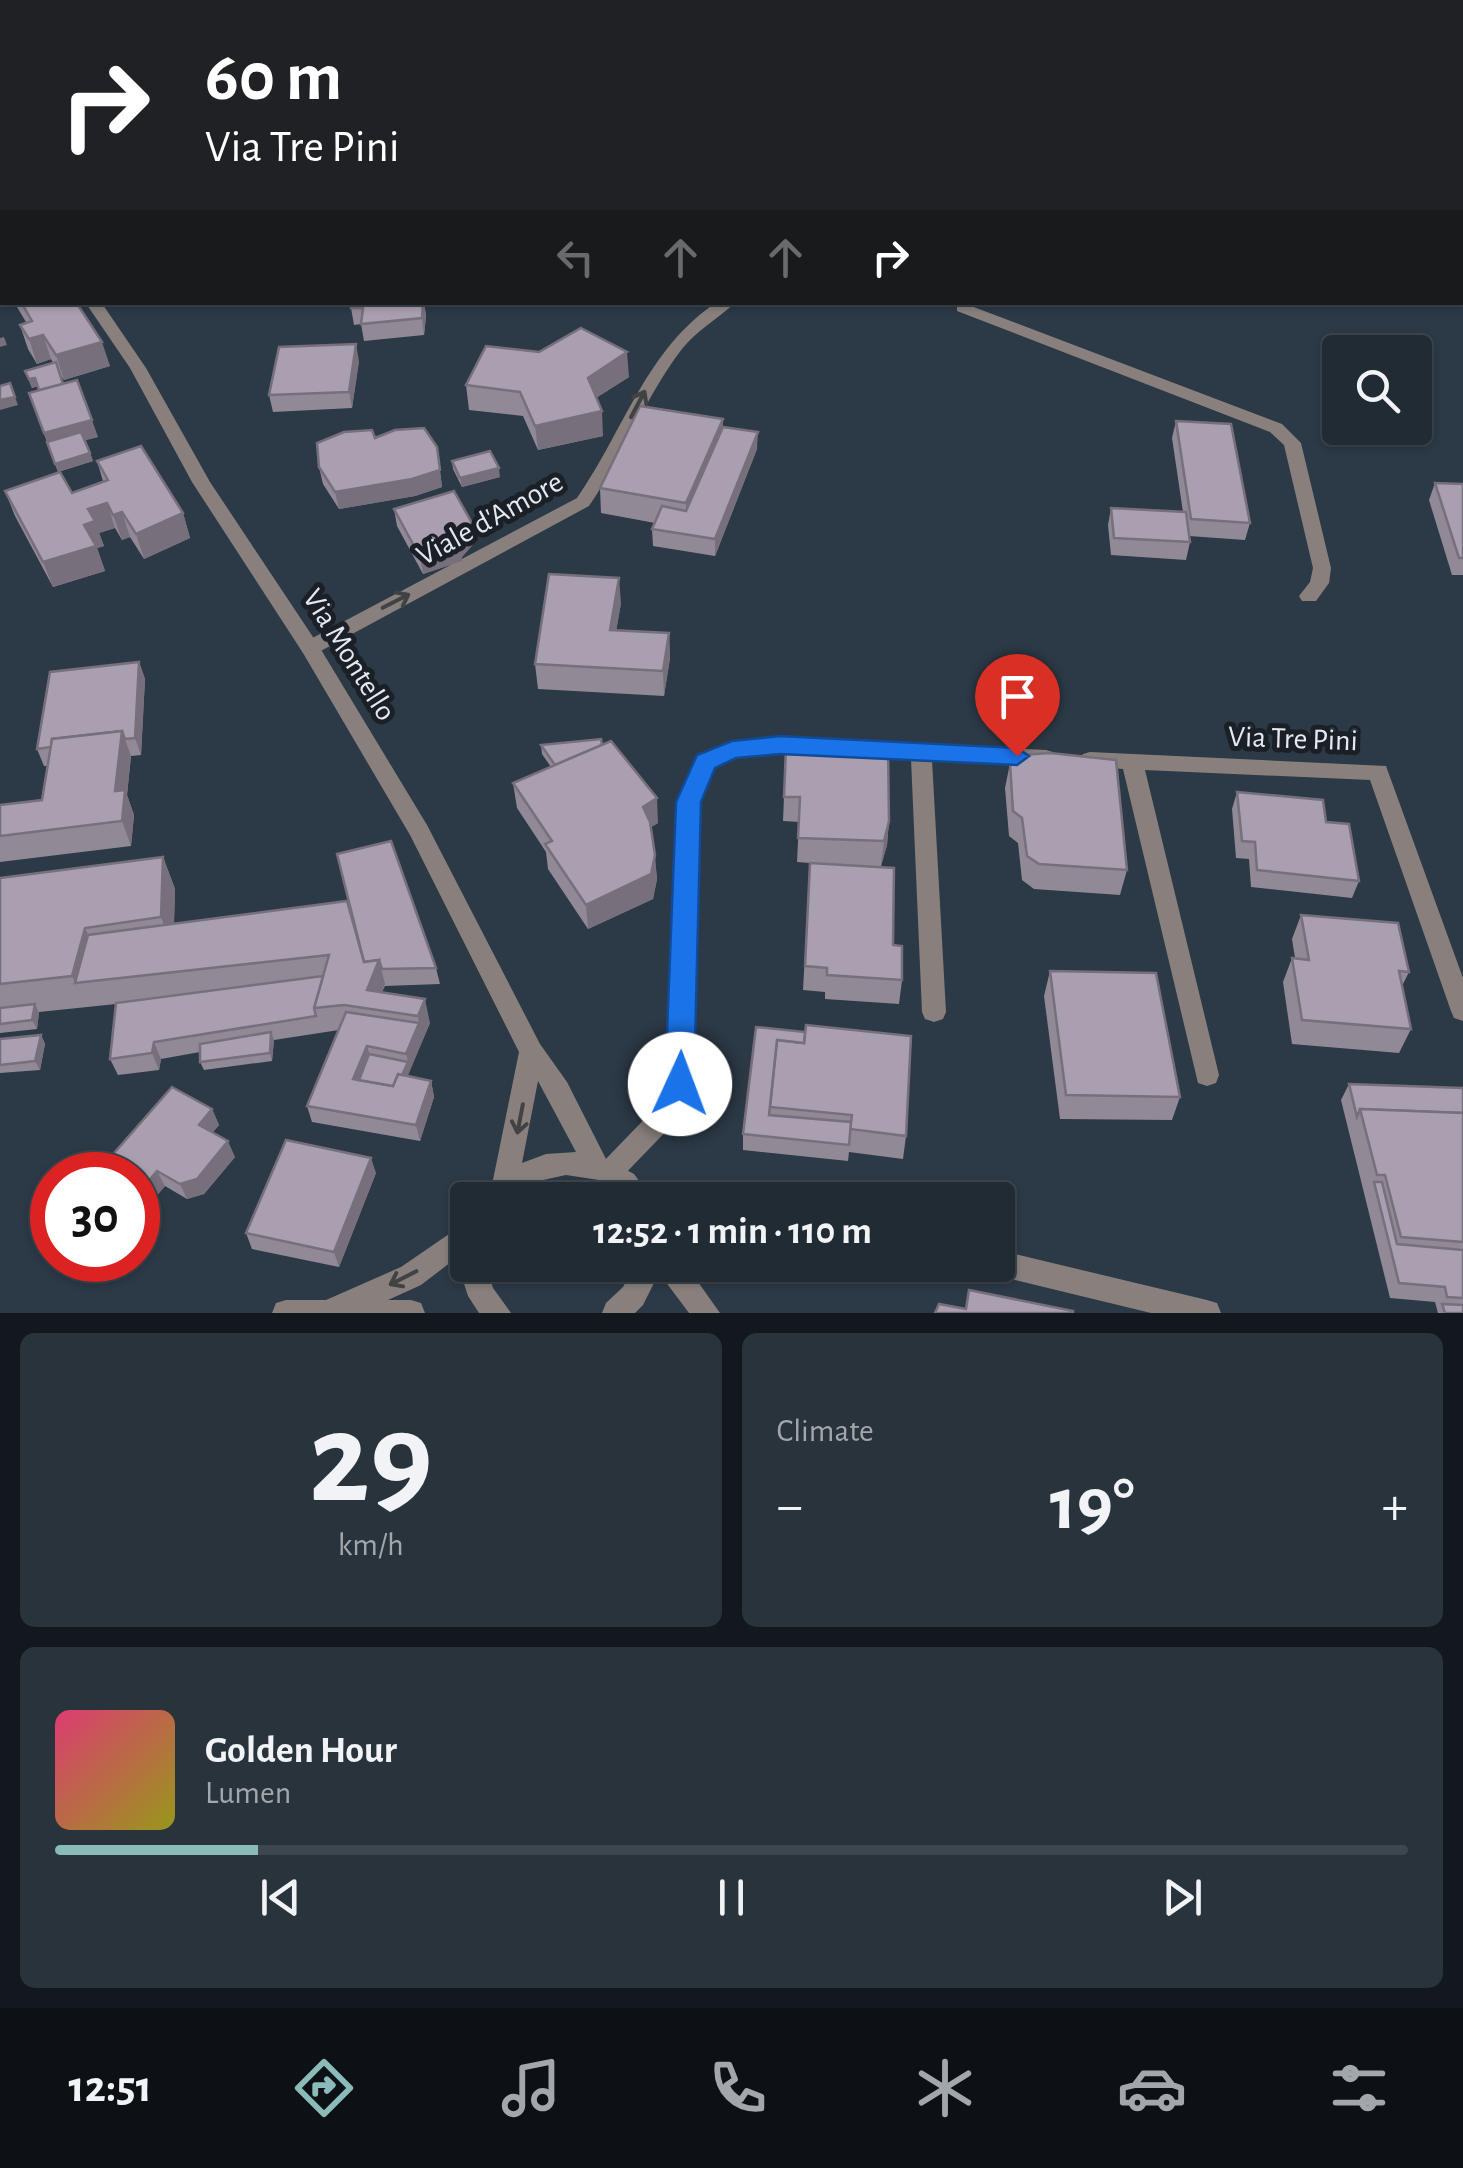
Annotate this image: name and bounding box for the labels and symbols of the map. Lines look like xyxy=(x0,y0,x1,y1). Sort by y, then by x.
one-way arrow xyxy=(629,390,648,420)
street label: Viale d'Amore xyxy=(412,467,568,571)
street label: Via Montello xyxy=(297,584,401,726)
one-way arrow xyxy=(380,591,410,610)
pin xyxy=(975,654,1060,757)
street label: Via Tre Pini xyxy=(1228,722,1358,756)
position arrow xyxy=(628,1032,732,1136)
one-way arrow xyxy=(510,1102,529,1134)
speed limit sign: 30 xyxy=(30,1152,160,1282)
one-way arrow xyxy=(388,1269,418,1288)

